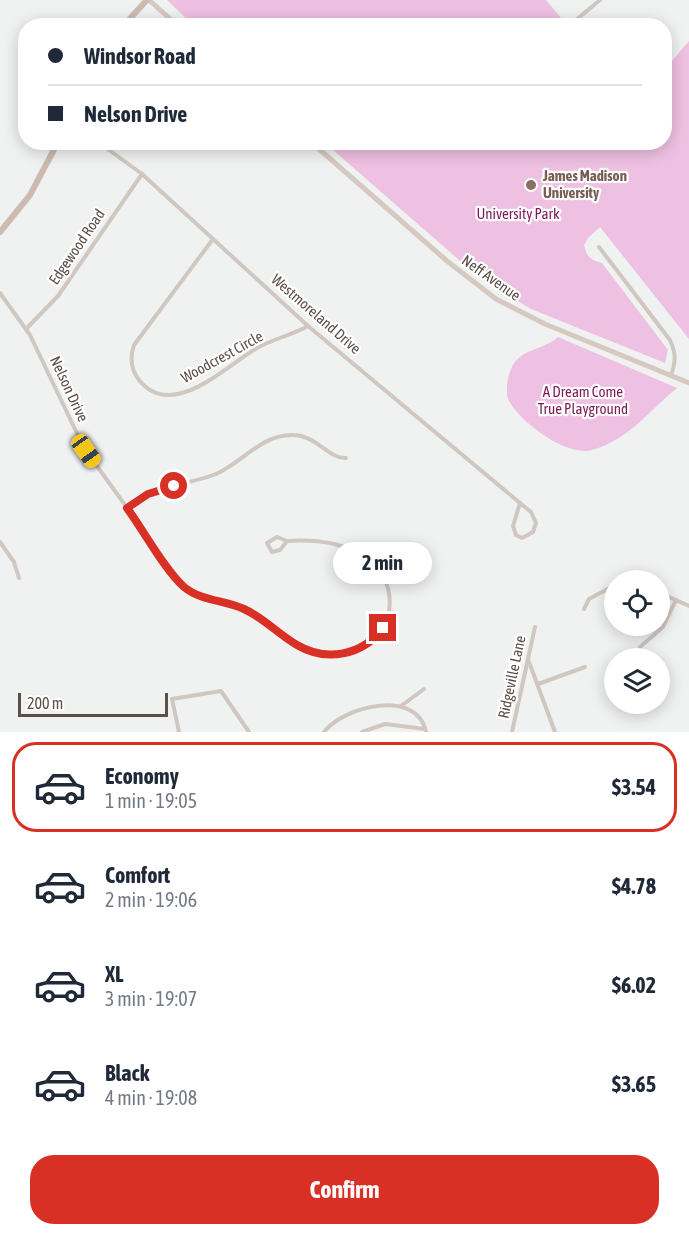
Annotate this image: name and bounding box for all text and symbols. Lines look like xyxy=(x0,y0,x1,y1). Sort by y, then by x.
text: Windsor Road xyxy=(84,43,196,69)
text: Nelson Drive xyxy=(84,101,187,127)
place label: James Madison University xyxy=(542,167,627,201)
marker: James Madison University xyxy=(524,178,538,192)
park label: University Park xyxy=(476,205,560,222)
street label: Edgewood Road xyxy=(45,206,108,288)
street label: Neff Avenue xyxy=(459,251,524,304)
street label: Westmoreland Drive xyxy=(268,270,364,357)
street label: Woodcrest Circle xyxy=(178,327,266,386)
street label: Nelson Drive xyxy=(47,353,92,424)
park label: A Dream Come True Playground xyxy=(538,383,628,417)
car xyxy=(68,431,104,471)
route start xyxy=(160,472,187,499)
callout: 2 min xyxy=(334,541,433,583)
text: 2 min xyxy=(362,551,403,574)
map controls xyxy=(604,570,670,714)
button: locate xyxy=(604,570,670,636)
route end xyxy=(369,614,396,641)
street label: Ridgeville Lane xyxy=(494,634,529,720)
button: layers xyxy=(604,648,670,714)
scale bar xyxy=(18,690,168,718)
text: 200 m xyxy=(27,694,63,712)
icon: car xyxy=(33,760,87,814)
text: Economy xyxy=(105,763,179,789)
text: $3.54 xyxy=(612,774,656,800)
text: 1 min · 19:05 xyxy=(105,789,197,812)
icon: car xyxy=(33,859,87,913)
text: Comfort xyxy=(105,862,170,888)
text: $4.78 xyxy=(612,873,656,899)
text: 2 min · 19:06 xyxy=(105,888,197,911)
icon: car xyxy=(33,958,87,1012)
text: XL xyxy=(105,961,123,987)
text: $6.02 xyxy=(612,972,656,998)
text: 3 min · 19:07 xyxy=(105,987,197,1010)
icon: car xyxy=(33,1057,87,1111)
text: Black xyxy=(105,1060,149,1086)
text: $3.65 xyxy=(612,1071,656,1097)
text: 4 min · 19:08 xyxy=(105,1086,197,1109)
button: Confirm xyxy=(30,1155,659,1224)

